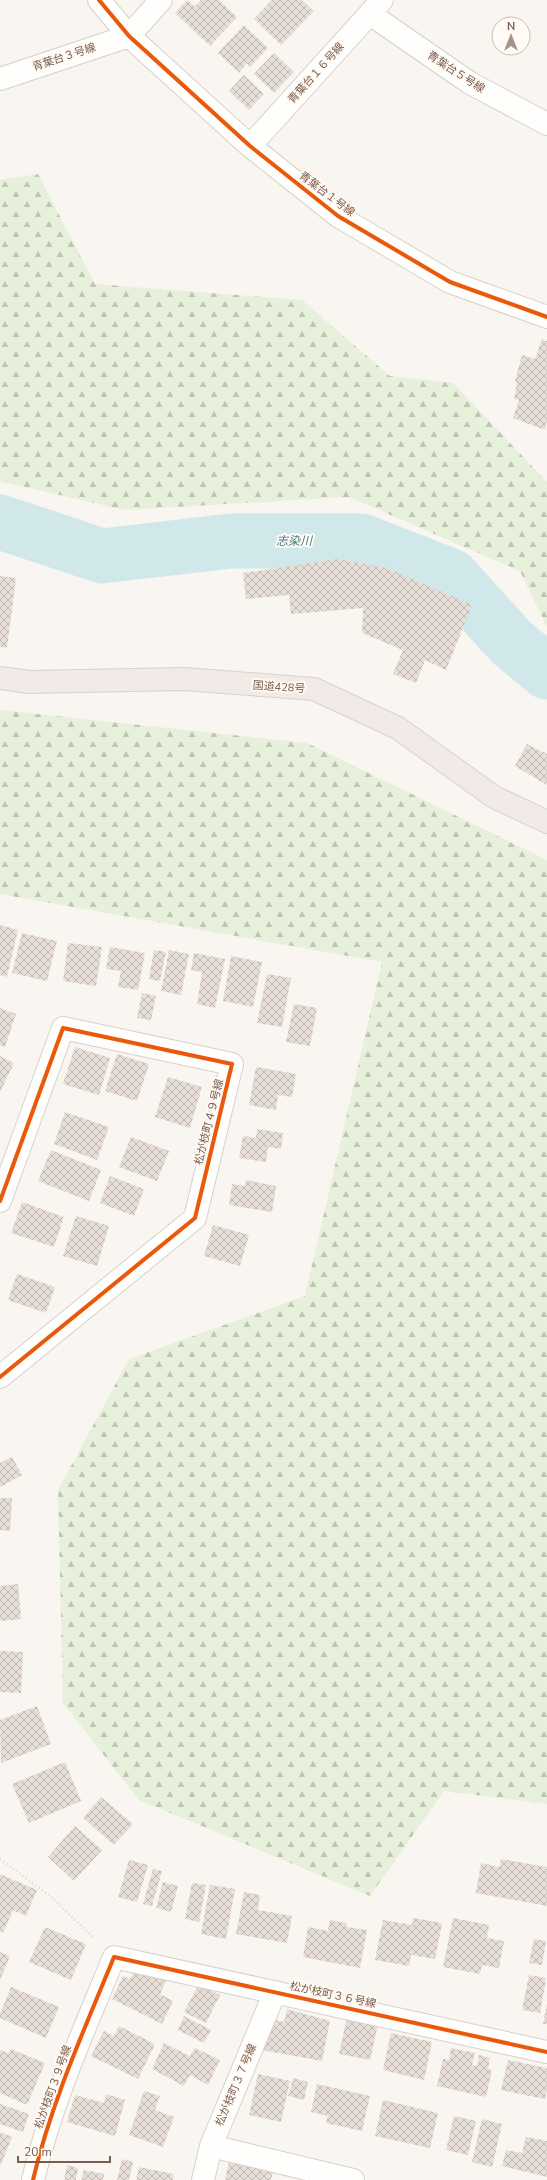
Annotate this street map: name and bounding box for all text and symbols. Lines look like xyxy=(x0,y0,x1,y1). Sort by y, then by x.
north arrow xyxy=(491,16,531,56)
text: N xyxy=(507,19,515,34)
street label: 青葉台１６号線 xyxy=(285,39,347,107)
street label: 青葉台３号線 xyxy=(30,40,98,74)
street label: 青葉台５号線 xyxy=(424,48,488,96)
street label: 青葉台１号線 xyxy=(296,168,358,220)
water label: 志染川 xyxy=(276,533,314,549)
street label: 国道428号 xyxy=(252,678,306,696)
street label: 松が枝町４９号線 xyxy=(191,1077,227,1167)
street label: 松が枝町３６号線 xyxy=(288,1979,378,2011)
street label: 松が枝町３７号線 xyxy=(212,2042,260,2128)
street label: 松が枝町３９号線 xyxy=(31,2043,75,2131)
scale bar xyxy=(18,2138,110,2164)
text: 20 m xyxy=(24,2144,52,2160)

